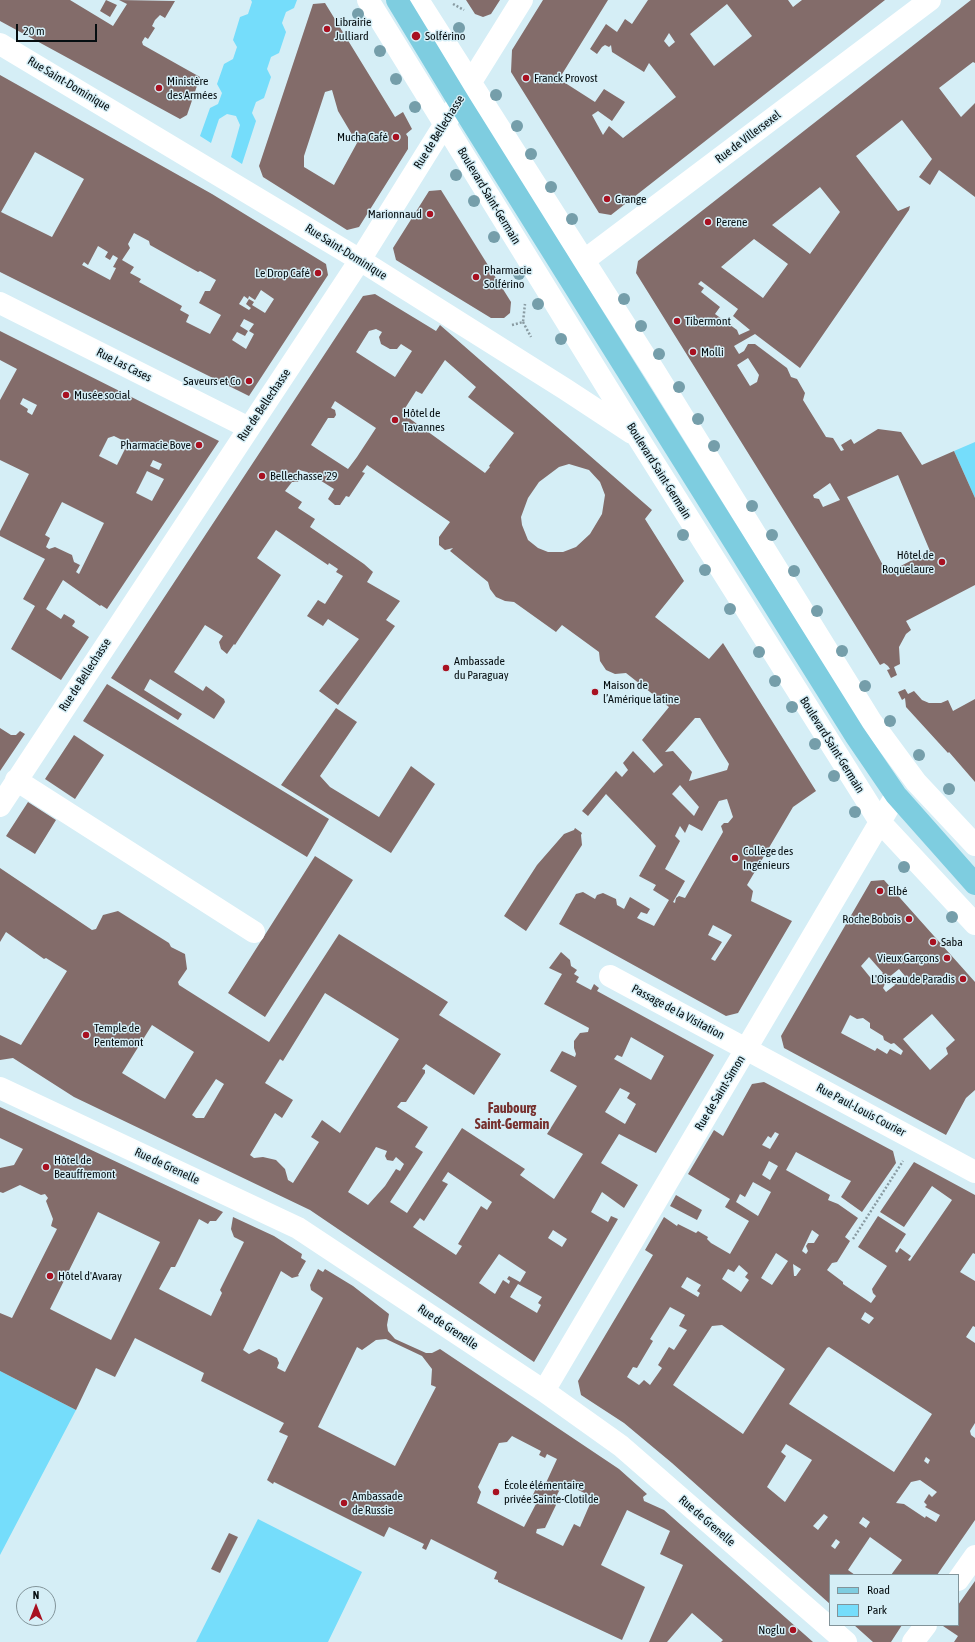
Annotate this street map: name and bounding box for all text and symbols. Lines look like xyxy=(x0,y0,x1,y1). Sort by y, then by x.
place label: Librairie Julliard xyxy=(335,15,371,43)
scale bar xyxy=(18,16,99,42)
text: 20 m xyxy=(23,24,45,38)
marker: Librairie Julliard xyxy=(322,24,332,34)
place label: Solférino xyxy=(425,29,465,43)
marker: Solférino xyxy=(410,30,422,42)
street label: Rue Saint-Dominique xyxy=(25,54,113,114)
place label: Franck Provost xyxy=(534,71,598,85)
marker: Franck Provost xyxy=(521,73,531,83)
place label: Ministère des Armées xyxy=(167,74,217,102)
marker: Ministère des Armées xyxy=(154,83,164,93)
street label: Rue de Bellechasse xyxy=(411,92,467,172)
street label: Rue de Villersexel xyxy=(712,108,784,166)
place label: Mucha Café xyxy=(337,130,388,144)
marker: Mucha Café xyxy=(391,132,401,142)
street label: Boulevard Saint-Germain xyxy=(454,145,524,247)
place label: Grange xyxy=(615,192,646,206)
marker: Grange xyxy=(602,194,612,204)
place label: Marionnaud xyxy=(368,207,422,221)
marker: Marionnaud xyxy=(425,209,435,219)
place label: Perene xyxy=(716,215,747,229)
marker: Perene xyxy=(703,217,713,227)
street label: Rue Saint-Dominique xyxy=(302,221,390,283)
place label: Pharmacie Solférino xyxy=(484,263,532,291)
place label: Le Drop Café xyxy=(255,266,310,280)
marker: Le Drop Café xyxy=(313,268,323,278)
marker: Pharmacie Solférino xyxy=(471,272,481,282)
place label: Tibermont xyxy=(685,314,731,328)
marker: Tibermont xyxy=(672,316,682,326)
street label: Rue Las Cases xyxy=(94,345,154,385)
place label: Molli xyxy=(701,345,724,359)
marker: Molli xyxy=(688,347,698,357)
street label: Rue de Bellechasse xyxy=(234,366,294,444)
place label: Saveurs et Co xyxy=(183,374,241,388)
marker: Saveurs et Co xyxy=(244,376,254,386)
place label: Musée social xyxy=(74,388,130,402)
marker: Musée social xyxy=(61,390,71,400)
place label: Hôtel de Tavannes xyxy=(403,406,445,434)
marker: Hôtel de Tavannes xyxy=(390,415,400,425)
street label: Boulevard Saint-Germain xyxy=(624,420,694,522)
place label: Pharmacie Bove xyxy=(120,438,191,452)
marker: Pharmacie Bove xyxy=(194,440,204,450)
place label: Bellechasse '29 xyxy=(270,469,337,483)
marker: Bellechasse '29 xyxy=(257,471,267,481)
place label: Hôtel de Roquelaure xyxy=(882,548,934,576)
marker: Hôtel de Roquelaure xyxy=(937,557,947,567)
street label: Rue de Bellechasse xyxy=(56,636,114,714)
place label: Ambassade du Paraguay xyxy=(454,654,509,682)
marker: Ambassade du Paraguay xyxy=(441,663,451,673)
place label: Maison de l’Amérique latine xyxy=(603,678,679,706)
marker: Maison de l’Amérique latine xyxy=(590,687,600,697)
street label: Boulevard Saint-Germain xyxy=(797,694,867,796)
place label: Collège des Ingénieurs xyxy=(743,844,793,872)
marker: Collège des Ingénieurs xyxy=(730,853,740,863)
place label: Elbé xyxy=(888,884,907,898)
marker: Elbé xyxy=(875,886,885,896)
place label: Roche Bobois xyxy=(842,912,901,926)
marker: Roche Bobois xyxy=(904,914,914,924)
place label: Saba xyxy=(941,935,963,949)
marker: Saba xyxy=(928,937,938,947)
place label: Vieux Garçons xyxy=(877,951,939,965)
marker: Vieux Garçons xyxy=(942,953,952,963)
place label: L'Oiseau de Paradis xyxy=(871,972,955,986)
marker: L'Oiseau de Paradis xyxy=(958,974,968,984)
street label: Passage de la Visitation xyxy=(629,982,727,1042)
place label: Temple de Pentemont xyxy=(94,1021,143,1049)
marker: Temple de Pentemont xyxy=(81,1030,91,1040)
street label: Rue de Saint-Simon xyxy=(692,1053,748,1133)
street label: Rue Paul-Louis Courier xyxy=(814,1080,908,1140)
district label: Faubourg Saint-Germain xyxy=(475,1101,549,1134)
street label: Rue de Grenelle xyxy=(132,1145,202,1187)
place label: Hôtel de Beauffremont xyxy=(54,1153,116,1181)
marker: Hôtel de Beauffremont xyxy=(41,1162,51,1172)
place label: Hôtel d'Avaray xyxy=(58,1269,122,1283)
marker: Hôtel d'Avaray xyxy=(45,1271,55,1281)
street label: Rue de Grenelle xyxy=(415,1301,481,1353)
place label: École élémentaire privée Sainte-Clotilde xyxy=(504,1478,599,1506)
marker: École élémentaire privée Sainte-Clotilde xyxy=(491,1487,501,1497)
place label: Ambassade de Russie xyxy=(352,1489,403,1517)
street label: Rue de Grenelle xyxy=(676,1493,738,1549)
marker: Ambassade de Russie xyxy=(339,1498,349,1508)
legend xyxy=(829,1574,959,1626)
text: Road xyxy=(867,1583,890,1597)
north arrow xyxy=(16,1586,56,1626)
text: N xyxy=(33,1589,39,1601)
text: Park xyxy=(867,1603,887,1617)
place label: Noglu xyxy=(758,1623,785,1637)
marker: Noglu xyxy=(788,1625,798,1635)

